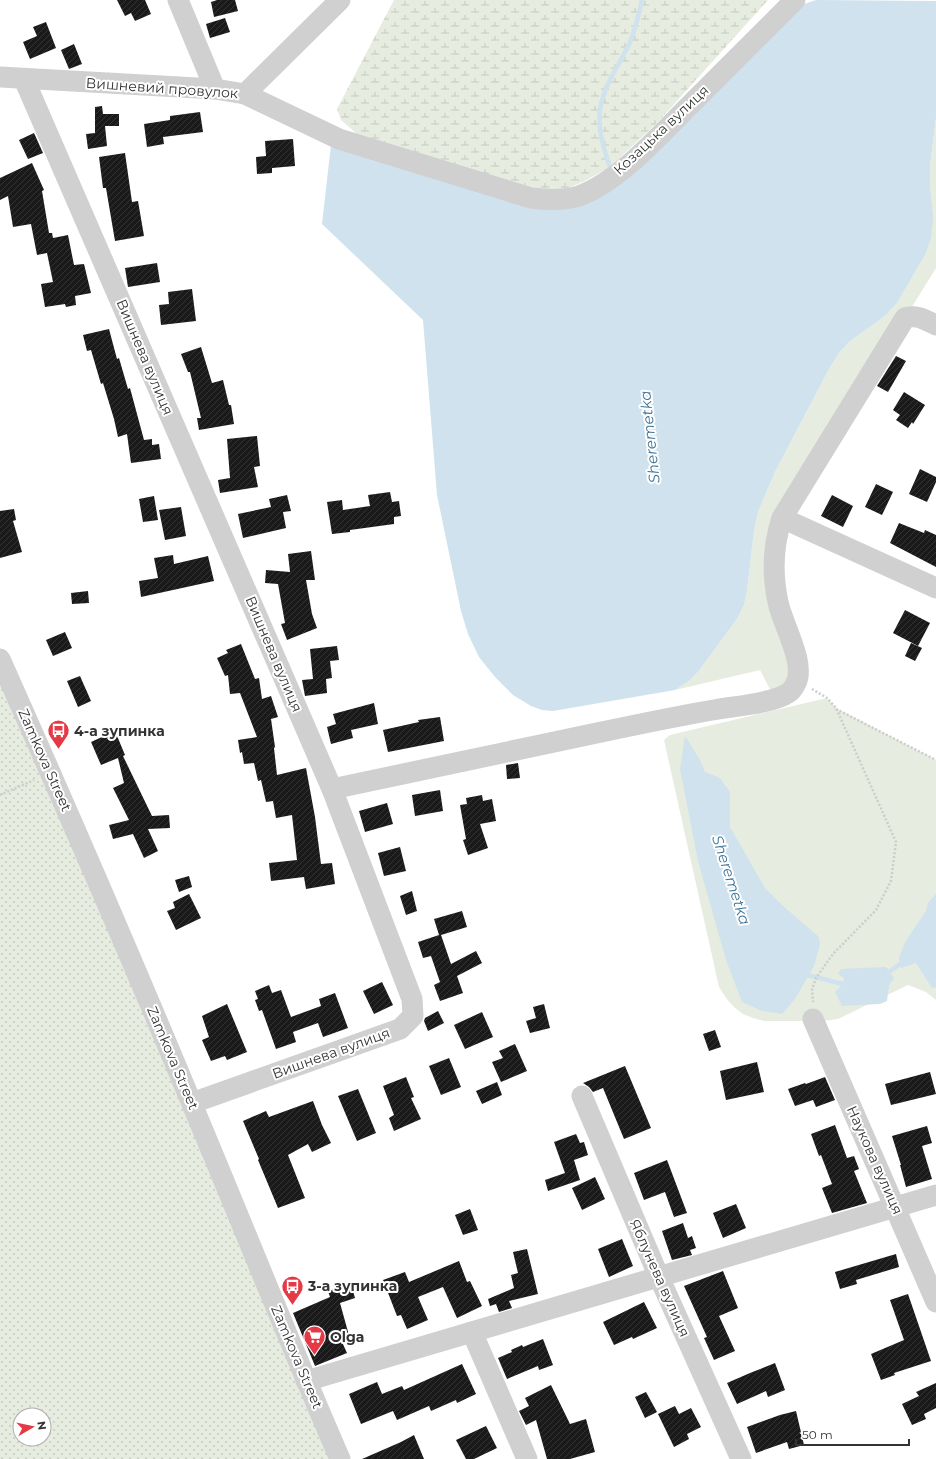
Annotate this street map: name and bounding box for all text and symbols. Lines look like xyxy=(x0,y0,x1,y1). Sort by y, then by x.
street label: Вишневий провулок xyxy=(85,74,239,102)
street label: Козацька вулиця xyxy=(610,81,712,179)
street label: Вишнева вулиця xyxy=(112,296,178,418)
water label: Sheremetka xyxy=(635,390,664,484)
street label: Вишнева вулиця xyxy=(241,593,307,715)
street label: Zamkova Street xyxy=(14,706,76,814)
bus stop icon: 4-а зупинка xyxy=(46,718,72,751)
place label: 4-а зупинка xyxy=(74,722,165,740)
water label: Sheremetka xyxy=(708,833,755,927)
street label: Zamkova Street xyxy=(143,1004,203,1113)
street label: Вишнева вулиця xyxy=(270,1023,392,1083)
street label: Наукова вулиця xyxy=(843,1103,907,1217)
street label: Яблунева вулиця xyxy=(626,1216,694,1340)
bus stop icon: 3-а зупинка xyxy=(280,1273,306,1306)
place label: 3-а зупинка xyxy=(307,1277,397,1295)
street label: Zamkova Street xyxy=(267,1303,327,1412)
supermarket icon: Olga xyxy=(301,1324,327,1357)
place label: Olga xyxy=(330,1328,364,1346)
north arrow xyxy=(12,1407,52,1447)
text: N xyxy=(34,1420,49,1431)
scale bar xyxy=(796,1421,909,1447)
text: 50 m xyxy=(802,1427,833,1442)

